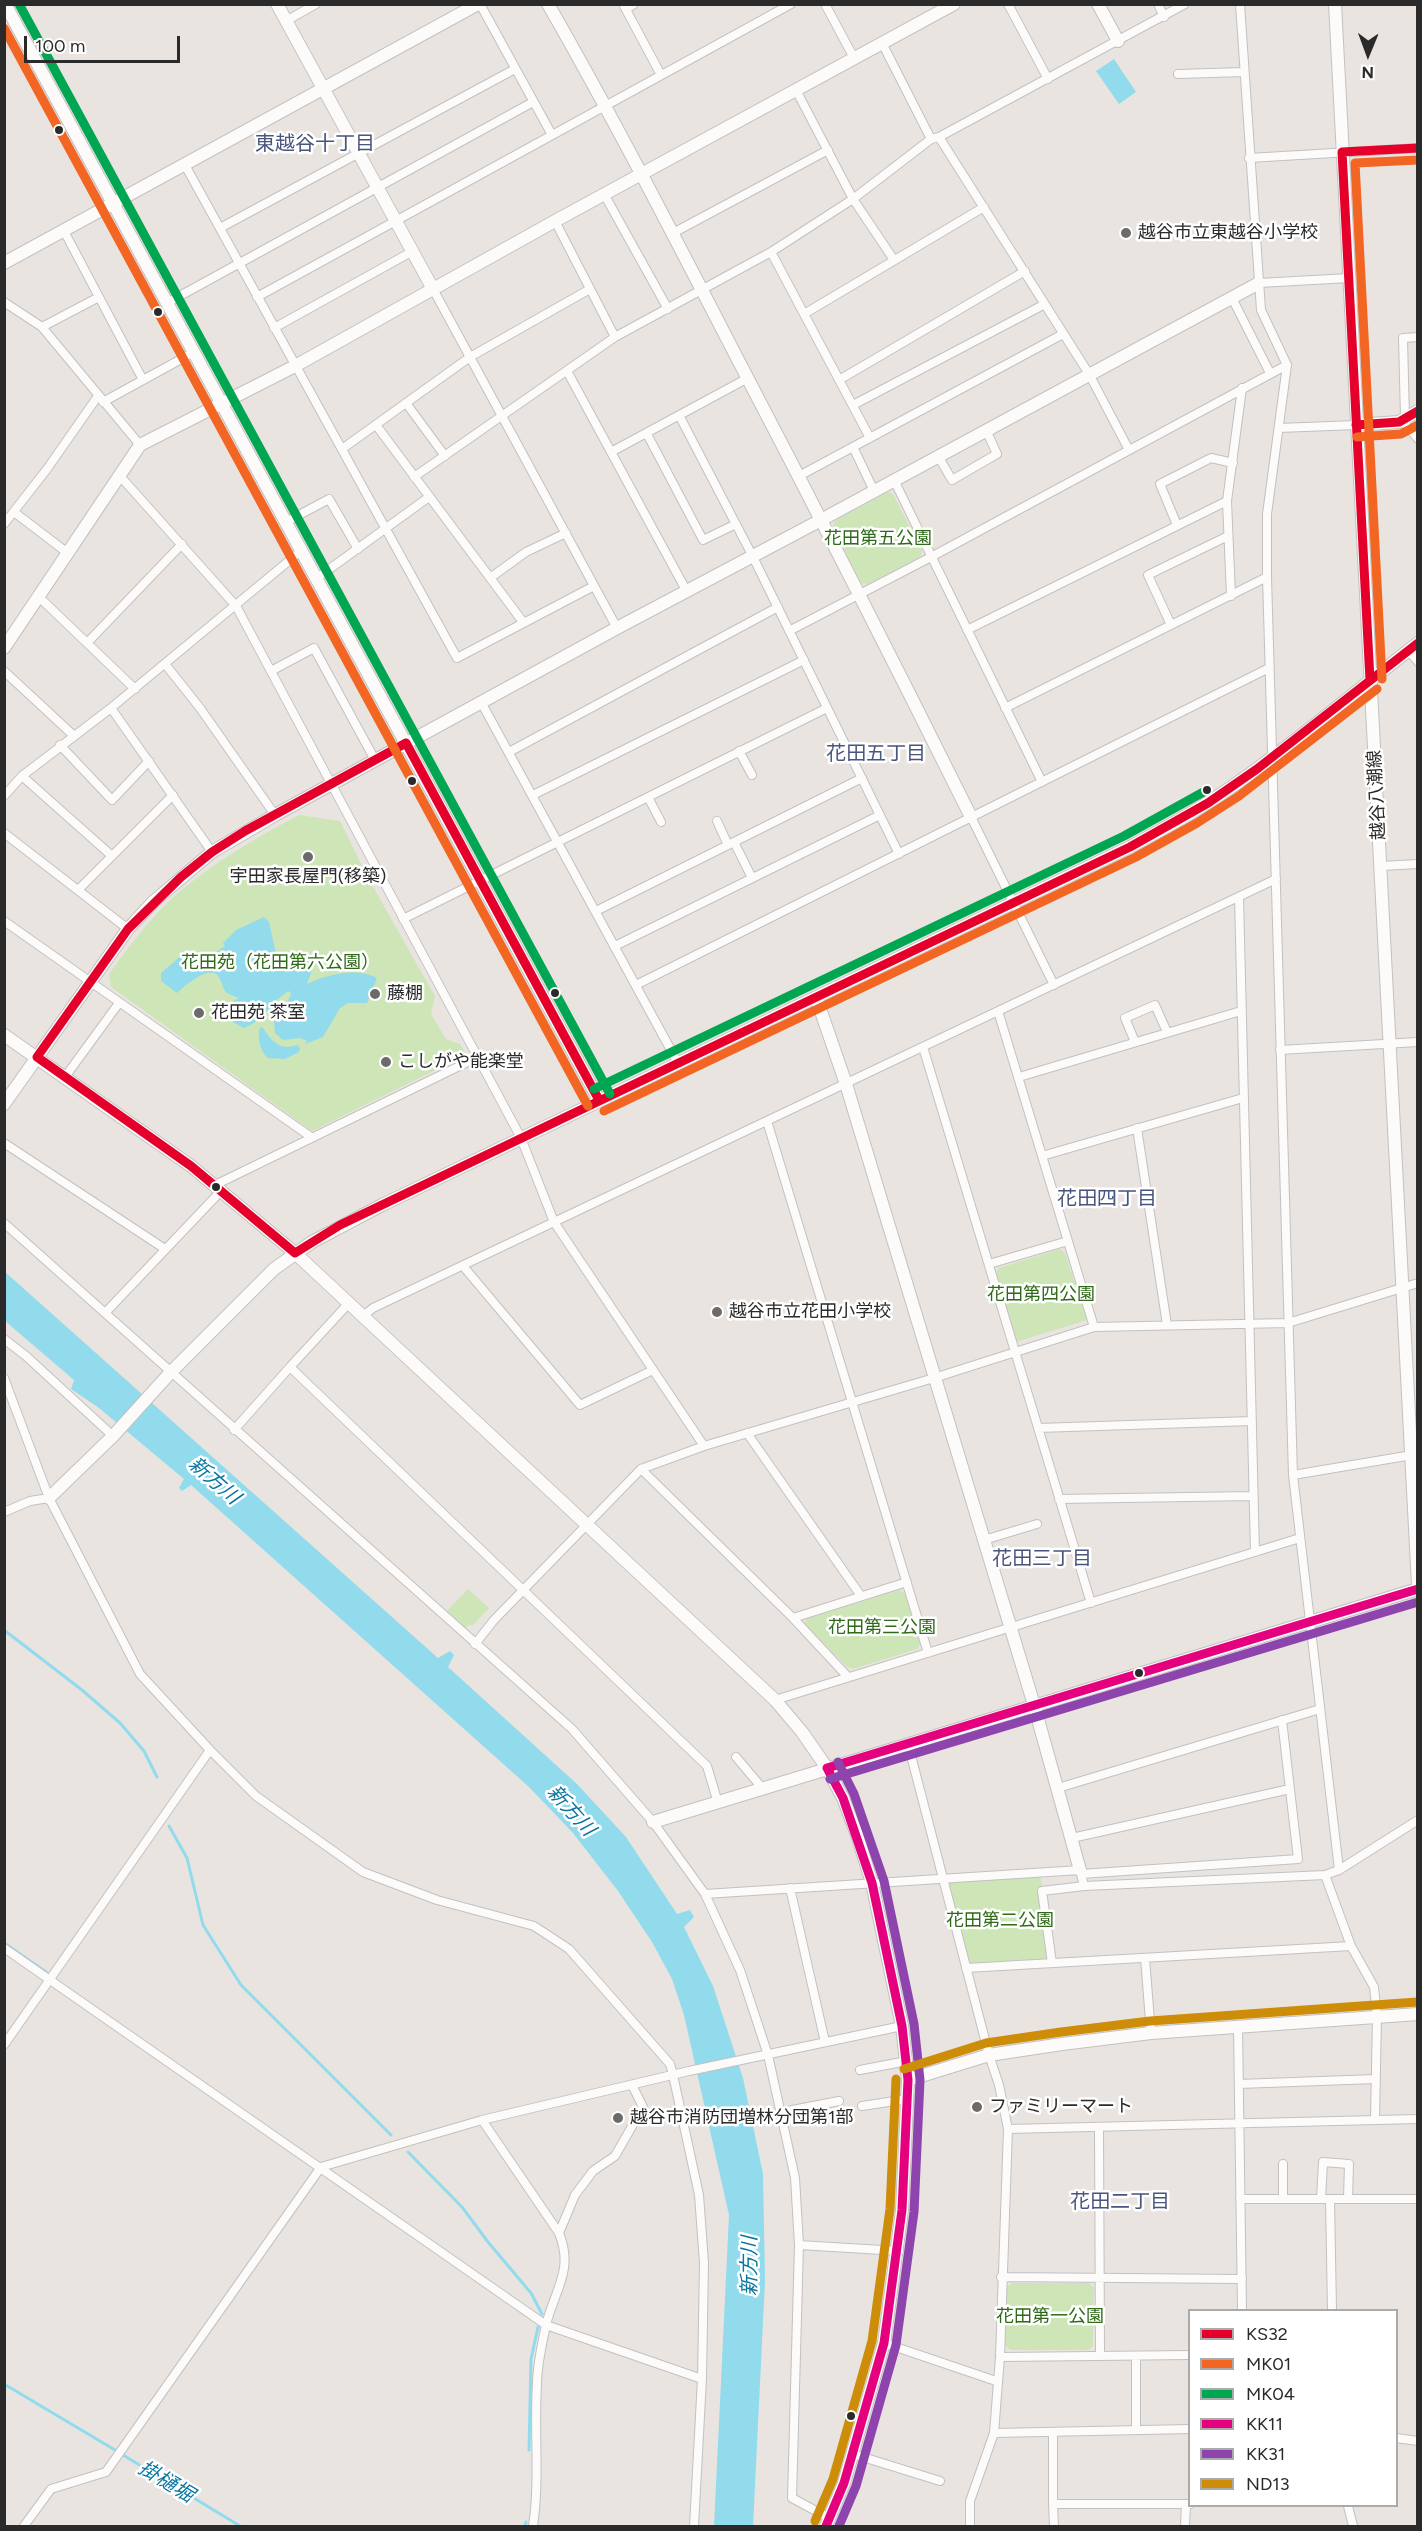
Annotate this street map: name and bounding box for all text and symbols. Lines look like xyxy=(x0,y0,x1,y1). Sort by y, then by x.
scale bar xyxy=(27,24,183,62)
north arrow xyxy=(1338,24,1398,84)
text: 100 m xyxy=(35,35,85,57)
text: N xyxy=(1361,63,1374,82)
unlabelled marker xyxy=(53,124,65,136)
district label: 東越谷十丁目 xyxy=(255,132,375,156)
place label: 越谷市立東越谷小学校 xyxy=(1138,222,1318,244)
marker: 越谷市立東越谷小学校 xyxy=(1119,226,1133,240)
unlabelled marker xyxy=(152,306,164,318)
park label: 花田第五公園 xyxy=(824,528,932,550)
district label: 花田五丁目 xyxy=(826,742,926,766)
street label: 越谷八潮線 xyxy=(1364,749,1390,841)
unlabelled marker xyxy=(406,775,418,787)
unlabelled marker xyxy=(1201,784,1213,796)
marker: 宇田家長屋門(移築) xyxy=(301,850,315,864)
place label: 宇田家長屋門(移築) xyxy=(230,866,386,888)
park label: 花田苑（花田第六公園） xyxy=(181,952,379,974)
place label: 藤棚 xyxy=(387,983,423,1005)
marker: 藤棚 xyxy=(368,987,382,1001)
unlabelled marker xyxy=(549,987,561,999)
place label: 花田苑 茶室 xyxy=(211,1002,305,1024)
marker: 花田苑 茶室 xyxy=(192,1006,206,1020)
place label: こしがや能楽堂 xyxy=(398,1051,524,1073)
marker: こしがや能楽堂 xyxy=(379,1055,393,1069)
unlabelled marker xyxy=(210,1181,222,1193)
district label: 花田四丁目 xyxy=(1057,1187,1157,1211)
park label: 花田第四公園 xyxy=(987,1284,1095,1306)
place label: 越谷市立花田小学校 xyxy=(729,1301,891,1323)
marker: 越谷市立花田小学校 xyxy=(710,1305,724,1319)
water label: 新方川 xyxy=(183,1452,245,1510)
district label: 花田三丁目 xyxy=(992,1547,1092,1571)
park label: 花田第三公園 xyxy=(828,1617,936,1639)
unlabelled marker xyxy=(1133,1667,1145,1679)
water label: 新方川 xyxy=(542,1781,600,1841)
park label: 花田第二公園 xyxy=(946,1910,1054,1932)
place label: ファミリーマート xyxy=(989,2096,1133,2118)
marker: ファミリーマート xyxy=(970,2100,984,2114)
place label: 越谷市消防団増林分団第1部 xyxy=(630,2107,853,2129)
marker: 越谷市消防団増林分団第1部 xyxy=(611,2111,625,2125)
district label: 花田二丁目 xyxy=(1070,2190,1170,2214)
water label: 新方川 xyxy=(738,2236,762,2296)
park label: 花田第一公園 xyxy=(996,2306,1104,2328)
legend xyxy=(1188,2309,1398,2507)
text: KS32 xyxy=(1246,2323,1288,2345)
text: MK01 xyxy=(1246,2353,1291,2375)
text: MK04 xyxy=(1246,2383,1295,2405)
unlabelled marker xyxy=(845,2410,857,2422)
text: KK11 xyxy=(1246,2413,1283,2435)
text: KK31 xyxy=(1246,2443,1285,2465)
water label: 掛樋堀 xyxy=(134,2456,198,2508)
text: ND13 xyxy=(1246,2473,1290,2495)

